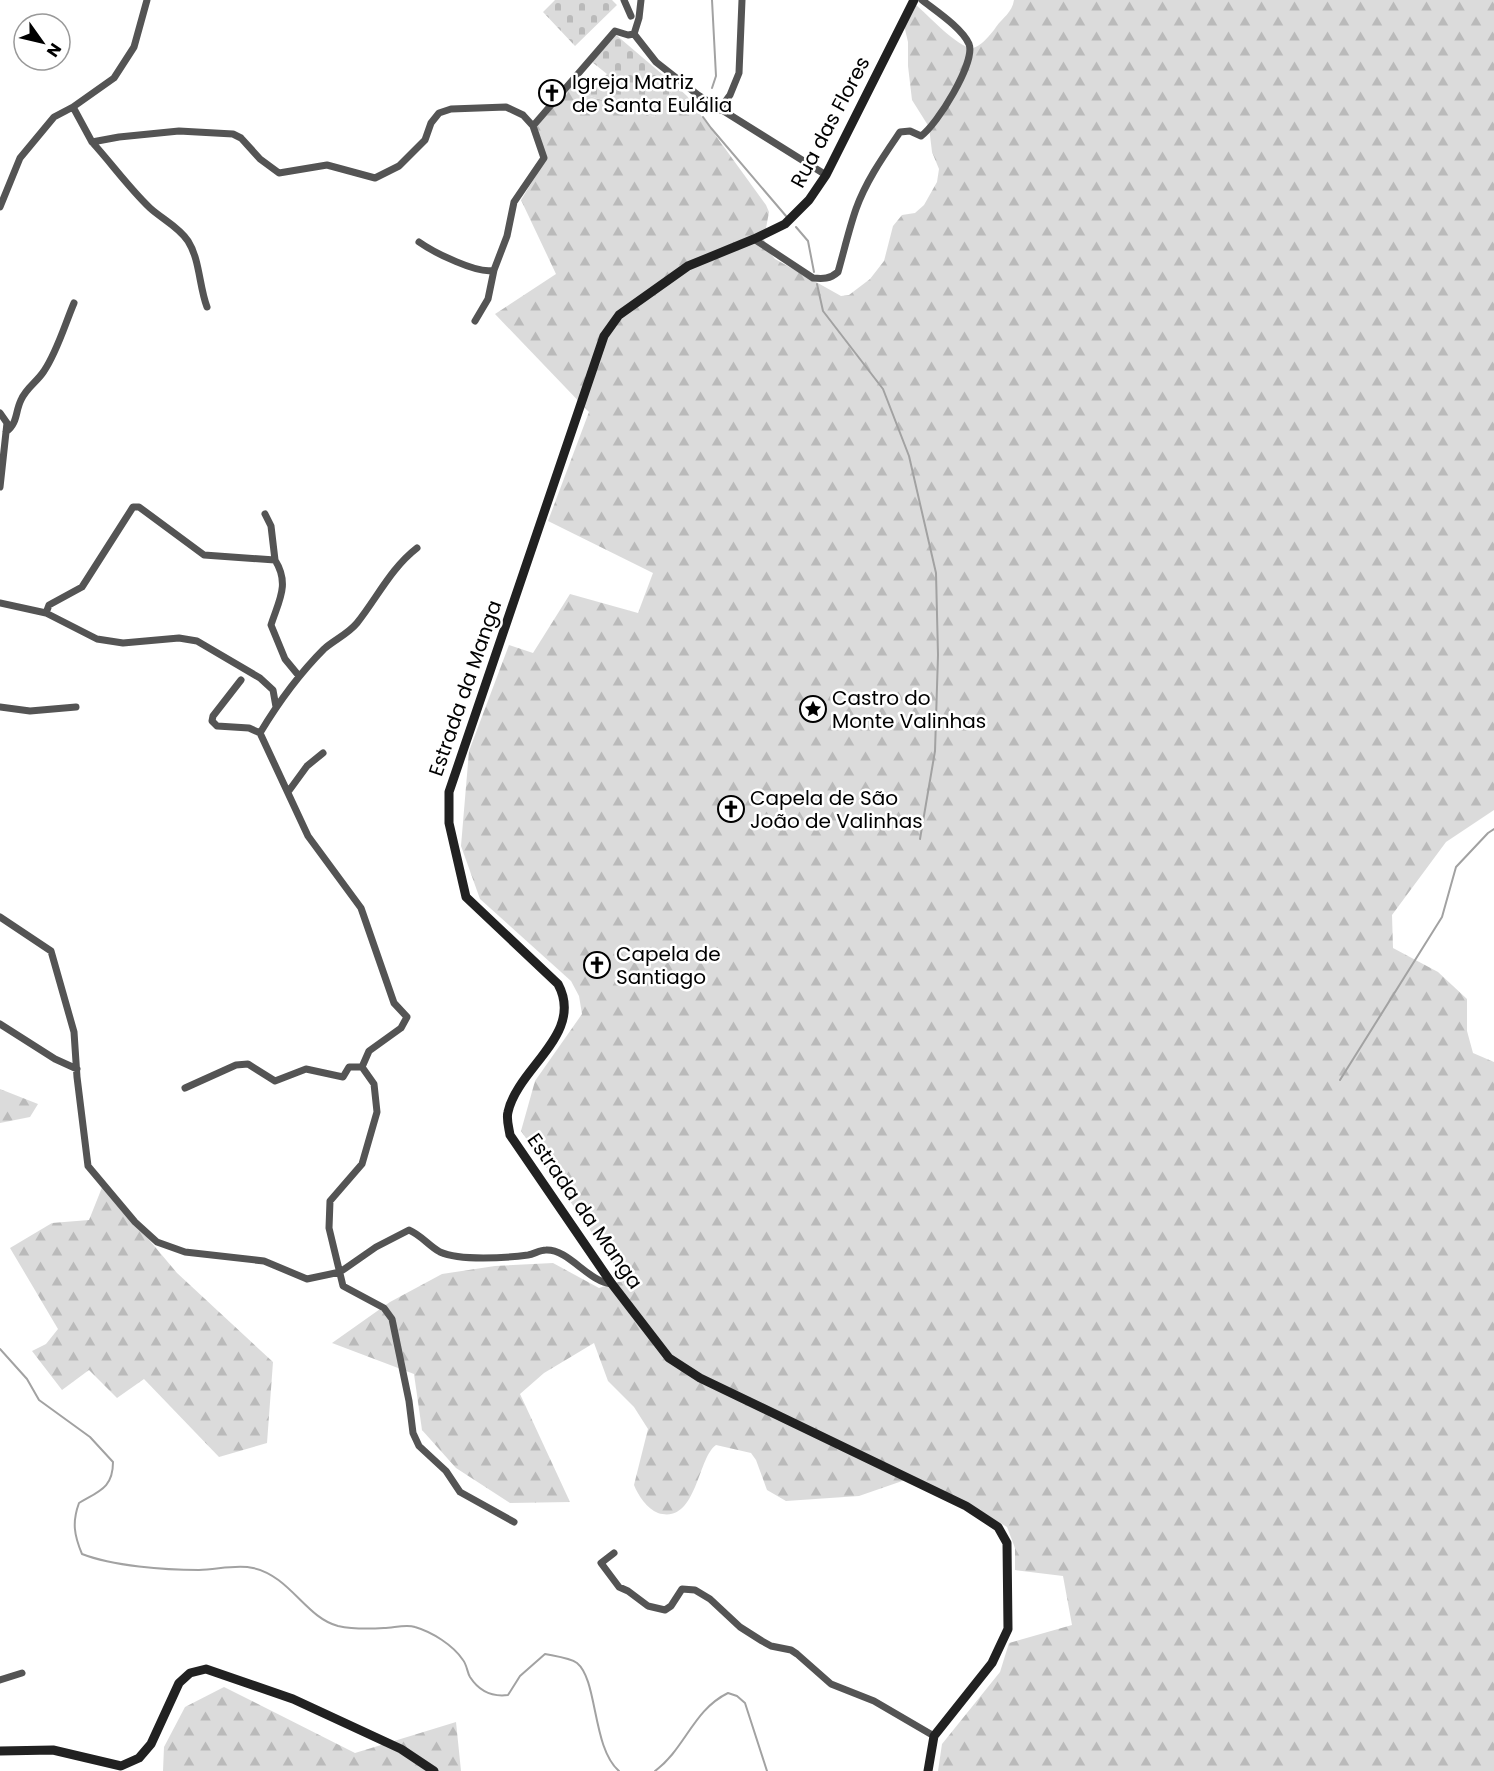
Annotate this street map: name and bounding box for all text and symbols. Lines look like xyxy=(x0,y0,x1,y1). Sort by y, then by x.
north arrow xyxy=(12,12,72,72)
text: N xyxy=(41,39,67,62)
street label: Rua das Flores xyxy=(784,52,876,192)
place label: Igreja Matriz de Santa Eulália xyxy=(572,68,732,119)
church icon: Igreja Matriz de Santa Eulália xyxy=(537,78,567,108)
street label: Estrada da Manga xyxy=(422,596,508,780)
place label: Castro do Monte Valinhas xyxy=(832,684,986,735)
place icon: Castro do Monte Valinhas xyxy=(798,694,828,724)
place label: Capela de São João de Valinhas xyxy=(750,784,923,835)
church icon: Capela de São João de Valinhas xyxy=(716,794,746,824)
place label: Capela de Santiago xyxy=(616,940,721,991)
church icon: Capela de Santiago xyxy=(582,950,612,980)
street label: Estrada da Manga xyxy=(521,1127,649,1295)

